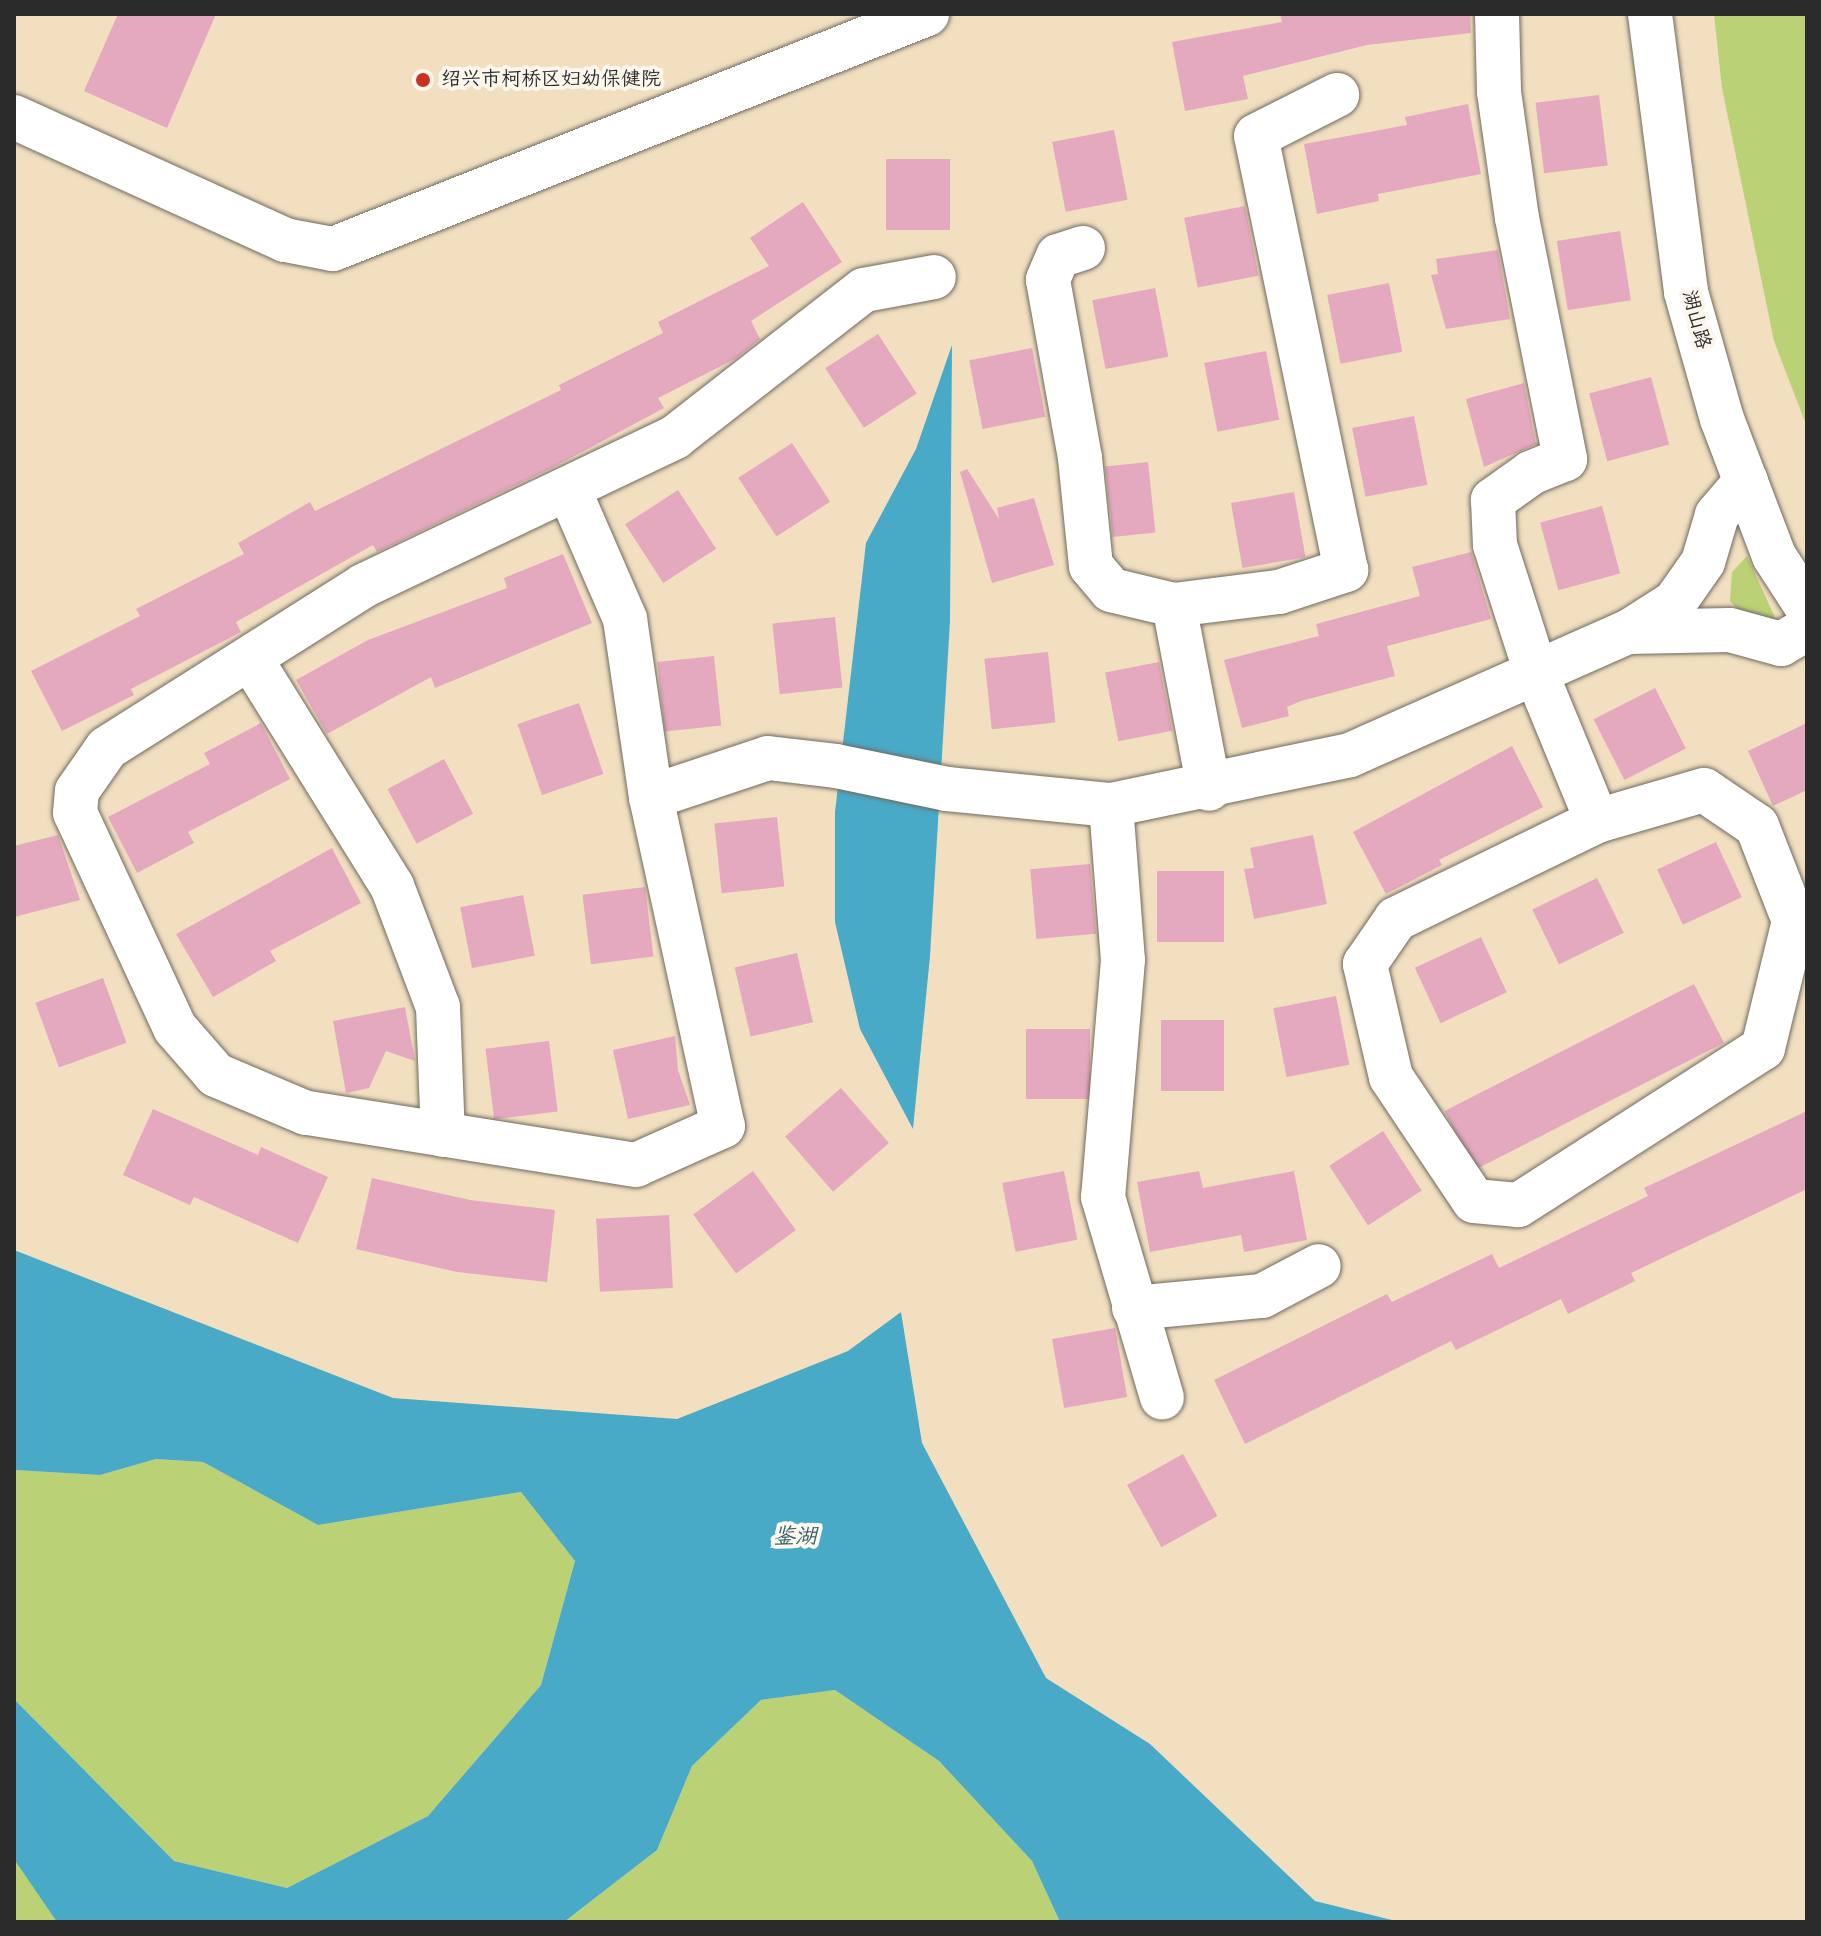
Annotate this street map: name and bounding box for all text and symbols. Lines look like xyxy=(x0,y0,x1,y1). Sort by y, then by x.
place label: 绍兴市柯桥区妇幼保健院 xyxy=(441,68,661,92)
marker: 绍兴市柯桥区妇幼保健院 xyxy=(412,69,434,91)
street label: 湖山路 xyxy=(1676,288,1714,352)
water label: 鉴湖 xyxy=(773,1525,817,1551)

